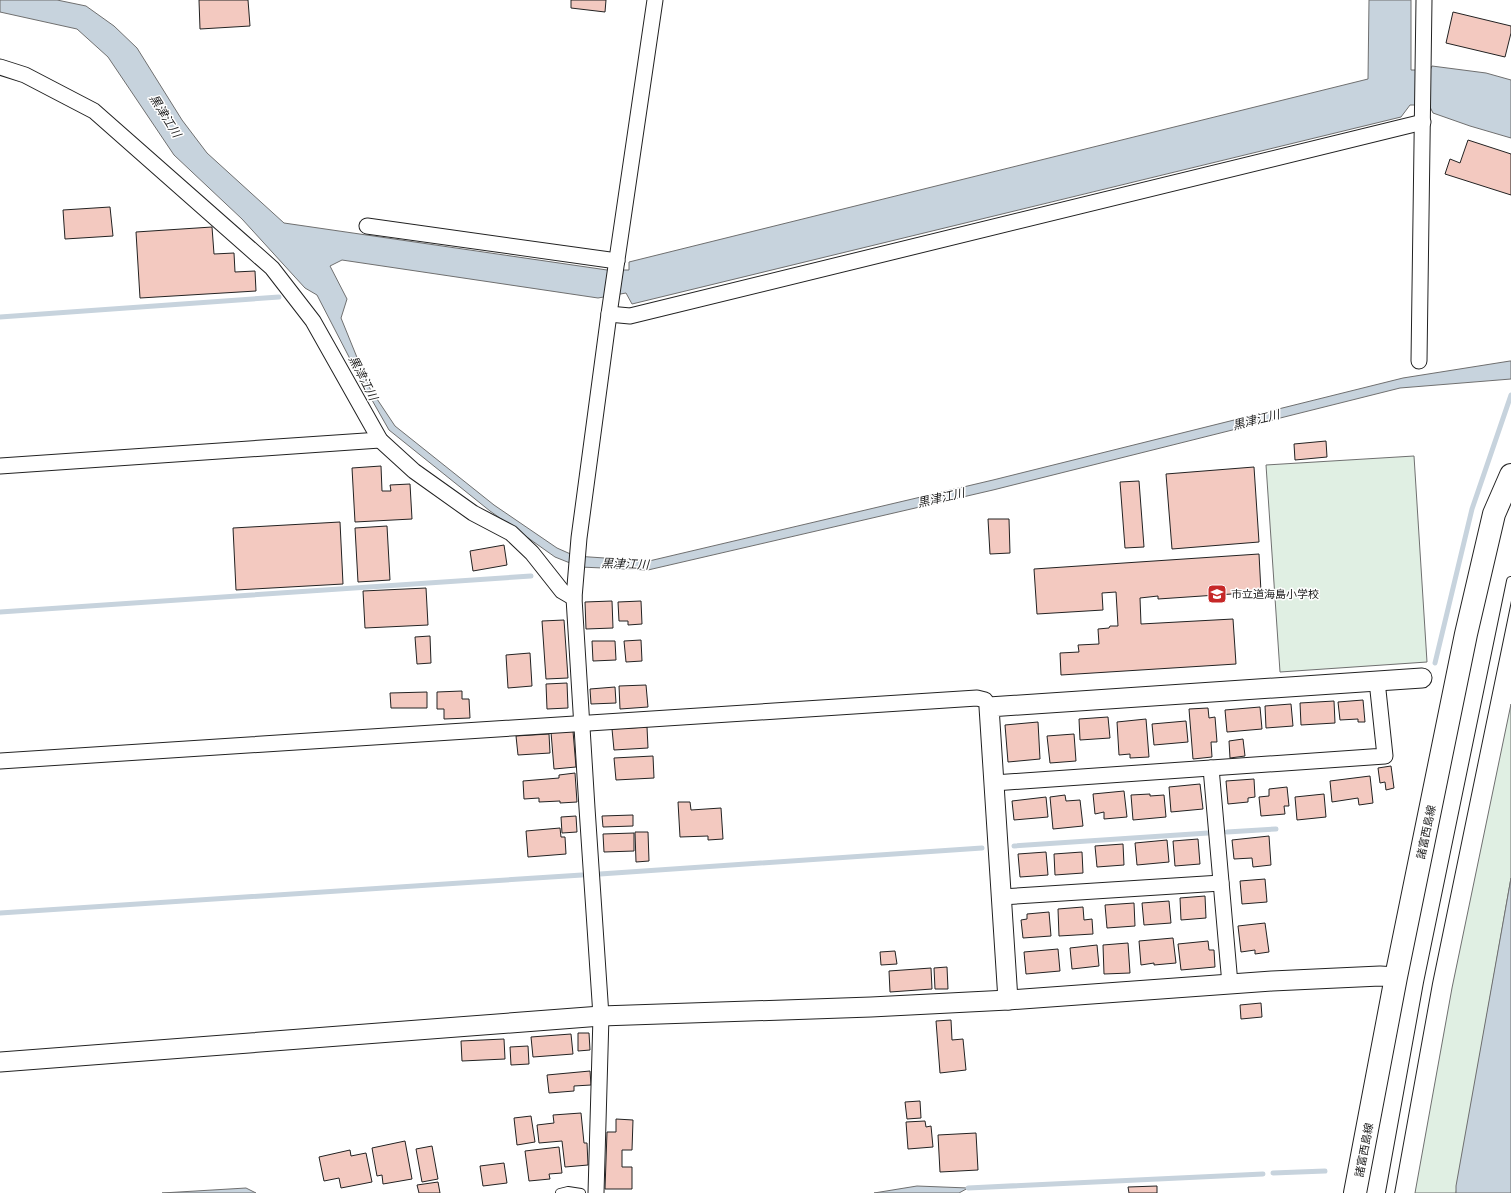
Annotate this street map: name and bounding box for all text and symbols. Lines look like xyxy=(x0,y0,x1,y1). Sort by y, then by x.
water label: 黒津江川 xyxy=(147,92,185,141)
water label: 黒津江川 xyxy=(347,353,381,404)
water label: 黒津江川 xyxy=(1231,407,1283,432)
water label: 黒津江川 xyxy=(916,485,968,509)
water label: 黒津江川 xyxy=(601,556,651,571)
school or university icon: 市立道海島小学校 xyxy=(1206,583,1228,605)
place label: 市立道海島小学校 xyxy=(1231,588,1319,600)
street label: 諸富西島線 xyxy=(1414,804,1438,860)
street label: 諸富西島線 xyxy=(1353,1122,1375,1178)

